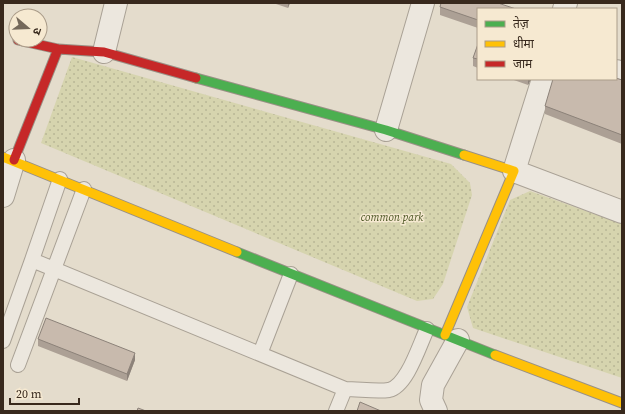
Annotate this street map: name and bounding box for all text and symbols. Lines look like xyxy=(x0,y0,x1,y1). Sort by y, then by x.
north arrow xyxy=(8,8,48,48)
legend xyxy=(477,8,617,80)
text: तेज़ xyxy=(513,16,530,32)
text: उ xyxy=(29,26,45,37)
text: धीमा xyxy=(513,36,535,52)
text: जाम xyxy=(513,56,533,72)
park label: common park xyxy=(361,210,424,225)
scale bar xyxy=(10,380,79,406)
text: 20 m xyxy=(16,386,42,402)

